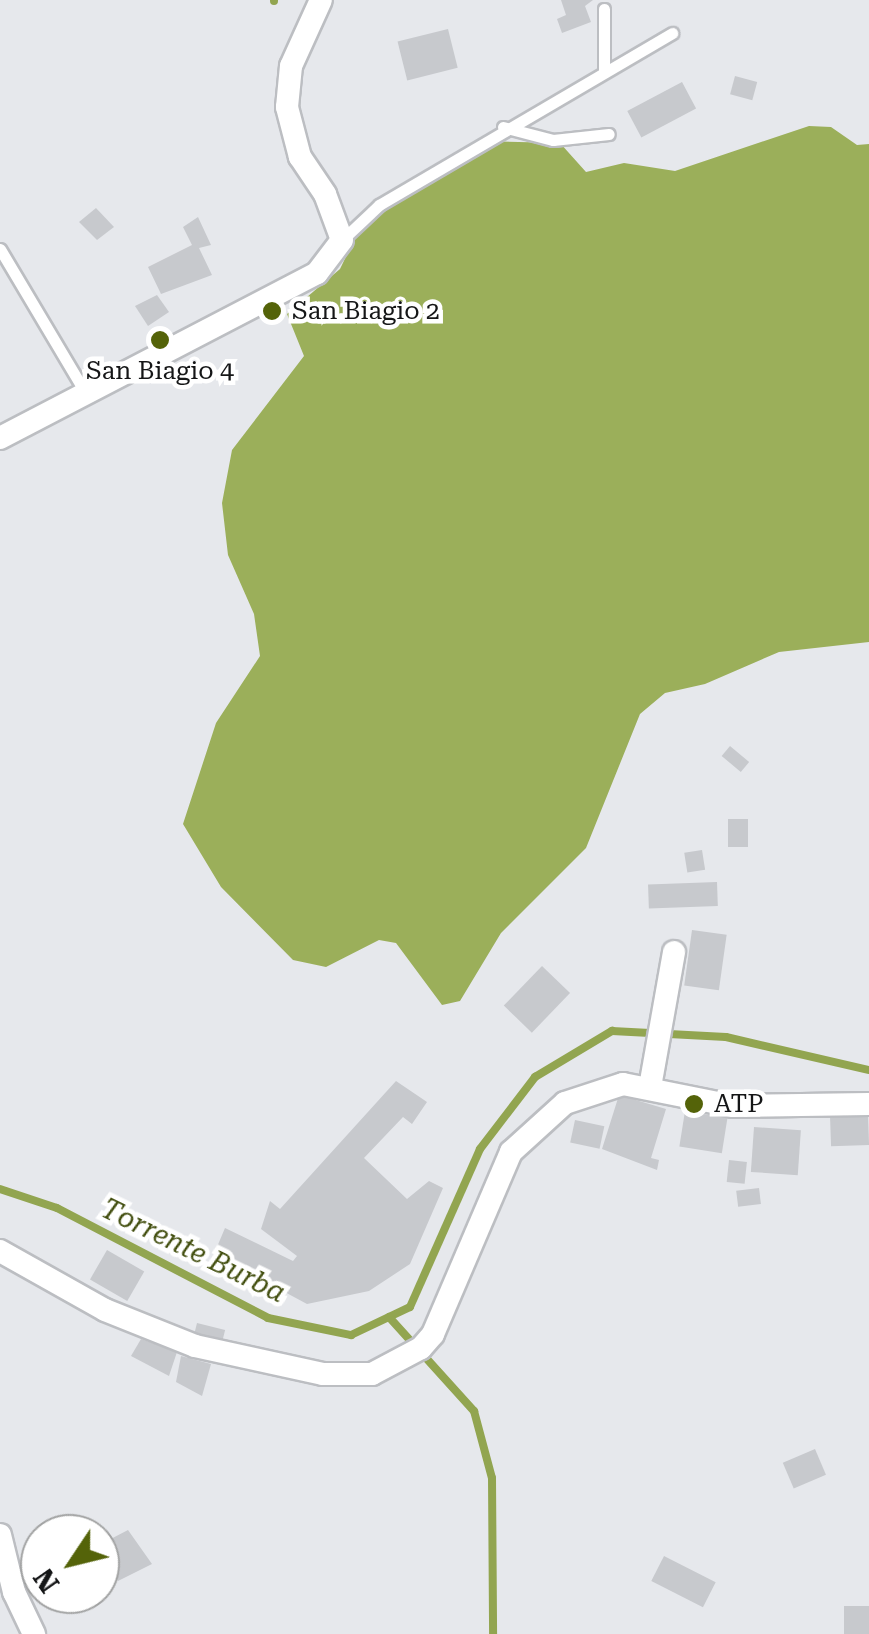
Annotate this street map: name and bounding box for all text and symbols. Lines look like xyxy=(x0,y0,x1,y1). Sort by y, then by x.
place label: San Biagio 2 xyxy=(292,296,440,326)
marker: San Biagio 2 xyxy=(261,300,283,322)
marker: San Biagio 4 xyxy=(149,329,171,351)
place label: San Biagio 4 xyxy=(86,356,234,386)
place label: ATP xyxy=(714,1089,763,1119)
marker: ATP xyxy=(683,1093,705,1115)
water label: Torrente Burba xyxy=(95,1192,291,1310)
north arrow xyxy=(20,1514,120,1614)
text: N xyxy=(27,1562,66,1599)

